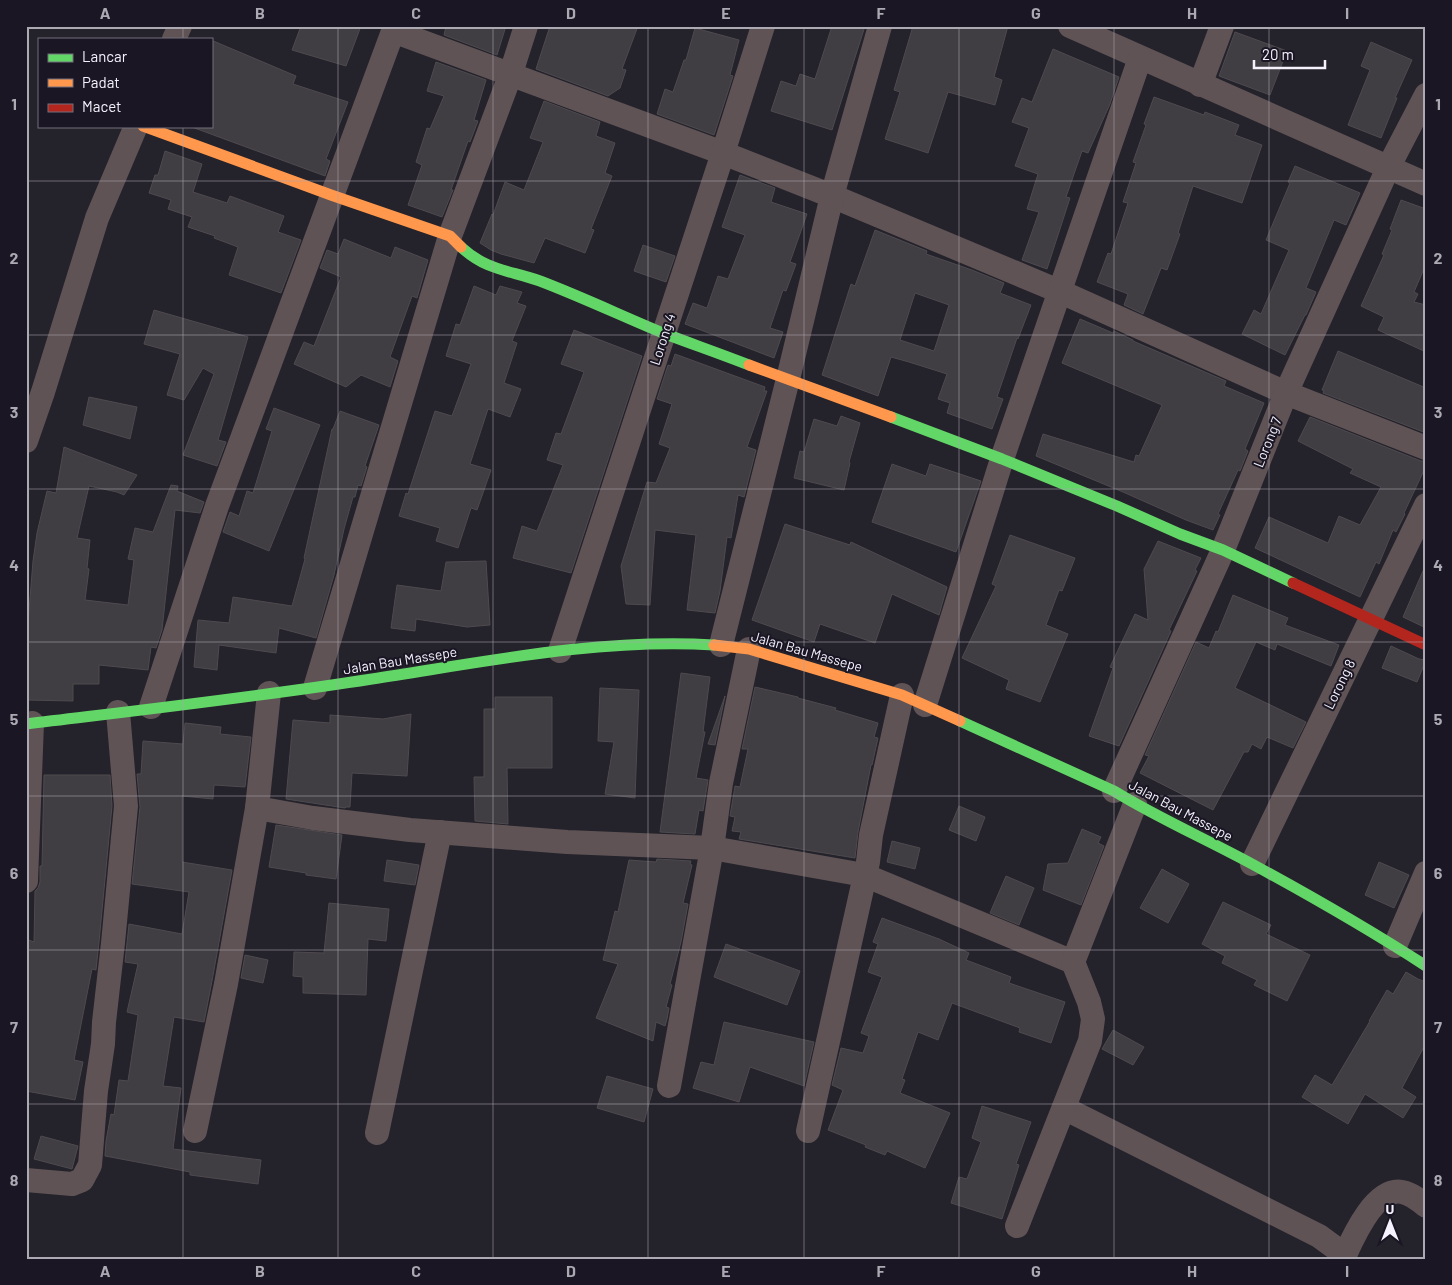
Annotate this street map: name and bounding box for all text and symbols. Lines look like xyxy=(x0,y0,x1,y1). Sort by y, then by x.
text: A xyxy=(100,3,111,22)
text: B xyxy=(255,3,265,22)
text: C xyxy=(411,3,421,22)
text: D xyxy=(566,3,576,22)
text: E xyxy=(721,3,731,22)
text: F xyxy=(877,3,886,22)
text: G xyxy=(1031,3,1041,22)
text: H xyxy=(1187,3,1197,22)
text: I xyxy=(1345,3,1349,22)
legend xyxy=(38,38,212,128)
scale bar xyxy=(1254,38,1326,70)
text: 20 m xyxy=(1262,45,1294,63)
text: Lancar xyxy=(82,47,128,65)
text: Padat xyxy=(82,73,120,91)
text: 1 xyxy=(11,94,17,113)
text: 1 xyxy=(1435,94,1441,113)
text: Macet xyxy=(82,97,122,115)
text: 2 xyxy=(10,248,19,267)
text: 2 xyxy=(1434,248,1443,267)
street label: Lorong 4 xyxy=(646,311,678,367)
text: 3 xyxy=(10,402,18,421)
text: 3 xyxy=(1434,402,1442,421)
street label: Lorong 7 xyxy=(1249,414,1285,470)
text: 4 xyxy=(9,555,19,574)
text: 4 xyxy=(1433,555,1443,574)
street label: Jalan Bau Massepe xyxy=(749,627,865,675)
street label: Jalan Bau Massepe xyxy=(342,643,458,677)
street label: Lorong 8 xyxy=(1320,656,1358,712)
text: 5 xyxy=(10,709,19,728)
text: 5 xyxy=(1434,709,1443,728)
street label: Jalan Bau Massepe xyxy=(1126,775,1236,845)
text: 6 xyxy=(10,863,19,882)
text: 6 xyxy=(1434,863,1443,882)
text: 7 xyxy=(10,1017,18,1036)
text: 7 xyxy=(1434,1017,1442,1036)
text: 8 xyxy=(10,1170,19,1189)
text: 8 xyxy=(1434,1170,1443,1189)
north arrow xyxy=(1364,1198,1414,1248)
text: U xyxy=(1386,1200,1395,1217)
text: A xyxy=(100,1261,111,1280)
text: B xyxy=(255,1261,265,1280)
text: C xyxy=(411,1261,421,1280)
text: D xyxy=(566,1261,576,1280)
text: E xyxy=(721,1261,731,1280)
text: F xyxy=(877,1261,886,1280)
text: G xyxy=(1031,1261,1041,1280)
text: H xyxy=(1187,1261,1197,1280)
text: I xyxy=(1345,1261,1349,1280)

